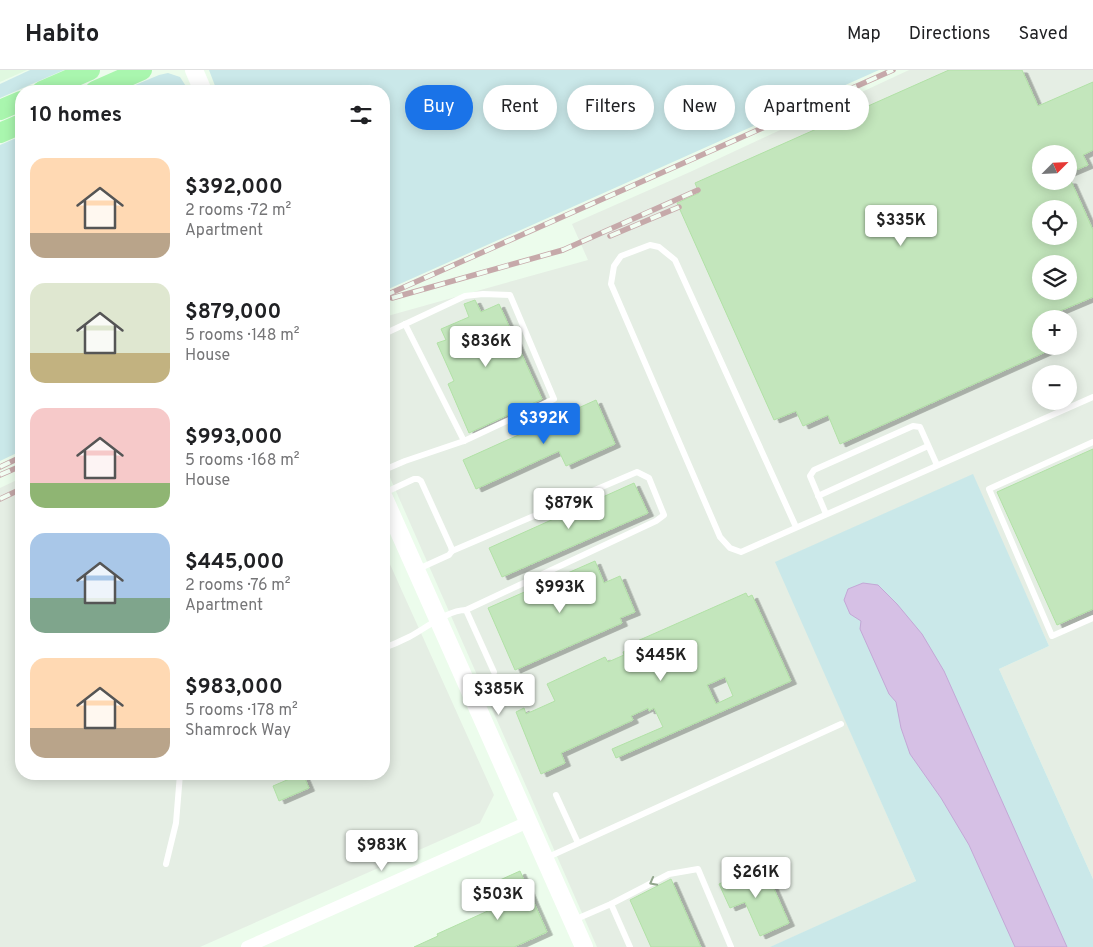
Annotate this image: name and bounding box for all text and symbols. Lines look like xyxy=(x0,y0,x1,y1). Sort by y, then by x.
text: Habito xyxy=(25,20,99,50)
text: Map xyxy=(847,23,881,46)
text: Directions xyxy=(909,23,991,46)
text: Saved xyxy=(1019,23,1068,46)
chip: Buy xyxy=(405,85,473,130)
chip: Rent xyxy=(483,85,557,130)
chip: Filters xyxy=(567,85,654,130)
chip: New xyxy=(664,85,735,130)
chip: Apartment xyxy=(745,85,869,130)
icon: filters xyxy=(347,101,375,129)
text: 10 homes xyxy=(30,102,122,129)
north arrow xyxy=(1032,145,1078,190)
map controls xyxy=(1032,145,1077,410)
text: $392,000 xyxy=(185,174,283,201)
icon: home xyxy=(70,178,130,238)
button: locate xyxy=(1032,200,1077,245)
text: 2 rooms · 72 m² xyxy=(185,201,291,221)
pin: $335K xyxy=(866,204,936,247)
text: $335K xyxy=(876,211,926,231)
text: Apartment xyxy=(185,221,263,241)
button: layers xyxy=(1032,255,1077,300)
text: $879,000 xyxy=(185,299,281,326)
icon: home xyxy=(70,303,130,363)
button: + xyxy=(1032,310,1077,355)
text: 5 rooms · 148 m² xyxy=(185,326,300,346)
pin: $836K xyxy=(451,326,521,368)
text: $836K xyxy=(461,332,511,352)
text: House xyxy=(185,346,230,366)
button: − xyxy=(1032,365,1077,410)
pin: $392K xyxy=(509,402,579,445)
text: $392K xyxy=(519,409,569,429)
text: $993,000 xyxy=(185,424,282,451)
icon: home xyxy=(70,428,130,488)
text: 5 rooms · 168 m² xyxy=(185,451,300,471)
text: House xyxy=(185,471,230,491)
pin: $879K xyxy=(534,488,604,530)
text: $879K xyxy=(544,494,594,514)
text: $445,000 xyxy=(185,549,284,576)
icon: home xyxy=(70,553,130,613)
pin: $993K xyxy=(525,572,595,614)
text: 2 rooms · 76 m² xyxy=(185,576,291,596)
text: $993K xyxy=(535,578,585,598)
text: Apartment xyxy=(185,596,263,616)
pin: $445K xyxy=(626,640,696,682)
text: $445K xyxy=(635,646,687,666)
text: $983,000 xyxy=(185,674,283,701)
pin: $385K xyxy=(464,674,534,716)
icon: home xyxy=(70,678,130,738)
text: $385K xyxy=(474,680,524,700)
text: 5 rooms · 178 m² xyxy=(185,701,298,721)
text: Shamrock Way xyxy=(185,721,291,741)
pin: $983K xyxy=(347,830,417,872)
text: $983K xyxy=(357,836,407,856)
pin: $261K xyxy=(721,856,791,899)
text: $261K xyxy=(733,863,779,883)
one-way arrow xyxy=(649,876,658,886)
pin: $503K xyxy=(463,878,533,921)
text: $503K xyxy=(473,885,523,905)

